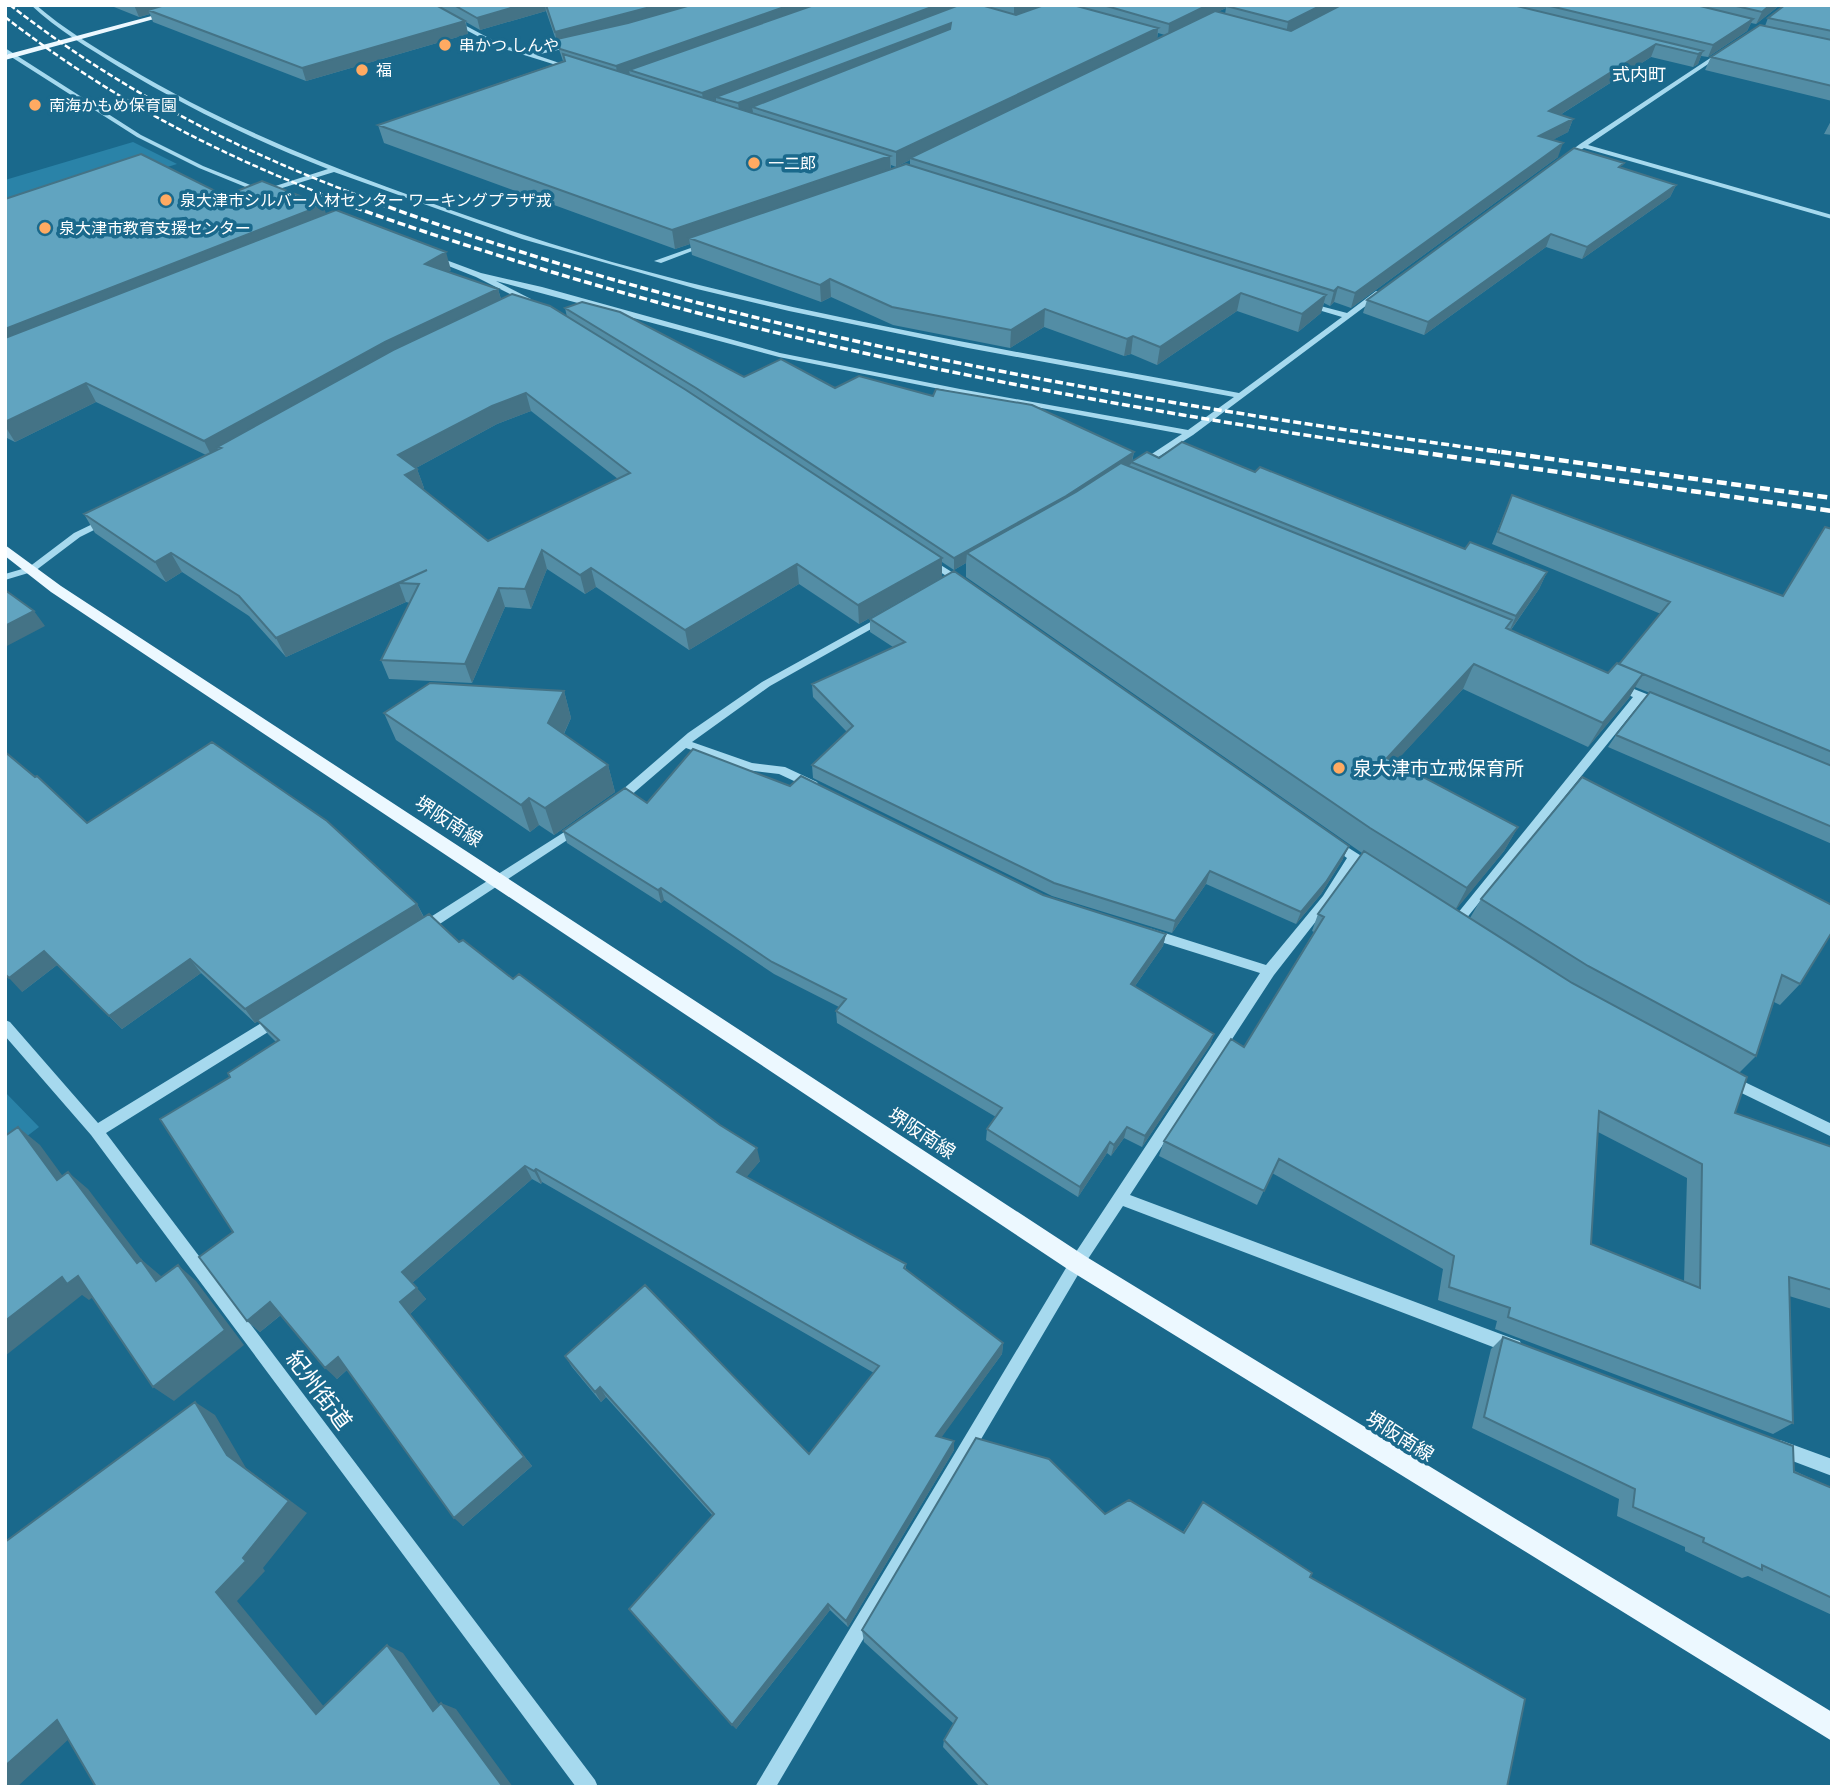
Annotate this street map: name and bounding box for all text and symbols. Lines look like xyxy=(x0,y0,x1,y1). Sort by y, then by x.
place label: 串かつ しんや xyxy=(459,35,559,55)
marker: 串かつ しんや xyxy=(437,37,453,53)
place label: 福 xyxy=(376,60,392,80)
marker: 福 xyxy=(354,62,370,78)
district label: 式内町 xyxy=(1612,63,1666,86)
place label: 南海かもめ保育園 xyxy=(49,95,177,115)
marker: 南海かもめ保育園 xyxy=(27,97,43,113)
place label: 一二郎 xyxy=(768,153,816,173)
marker: 一二郎 xyxy=(746,155,762,171)
place label: 泉大津市シルバー人材センター ワーキングプラザ戎 xyxy=(180,190,552,210)
marker: 泉大津市シルバー人材センター ワーキングプラザ戎 xyxy=(158,192,174,208)
place label: 泉大津市教育支援センター xyxy=(59,218,251,238)
marker: 泉大津市教育支援センター xyxy=(37,220,53,236)
place label: 泉大津市立戒保育所 xyxy=(1353,756,1524,780)
marker: 泉大津市立戒保育所 xyxy=(1331,760,1347,776)
street label: 堺阪南線 xyxy=(411,790,487,852)
street label: 堺阪南線 xyxy=(884,1102,960,1164)
street label: 紀州街道 xyxy=(280,1344,359,1435)
street label: 堺阪南線 xyxy=(1361,1406,1439,1466)

